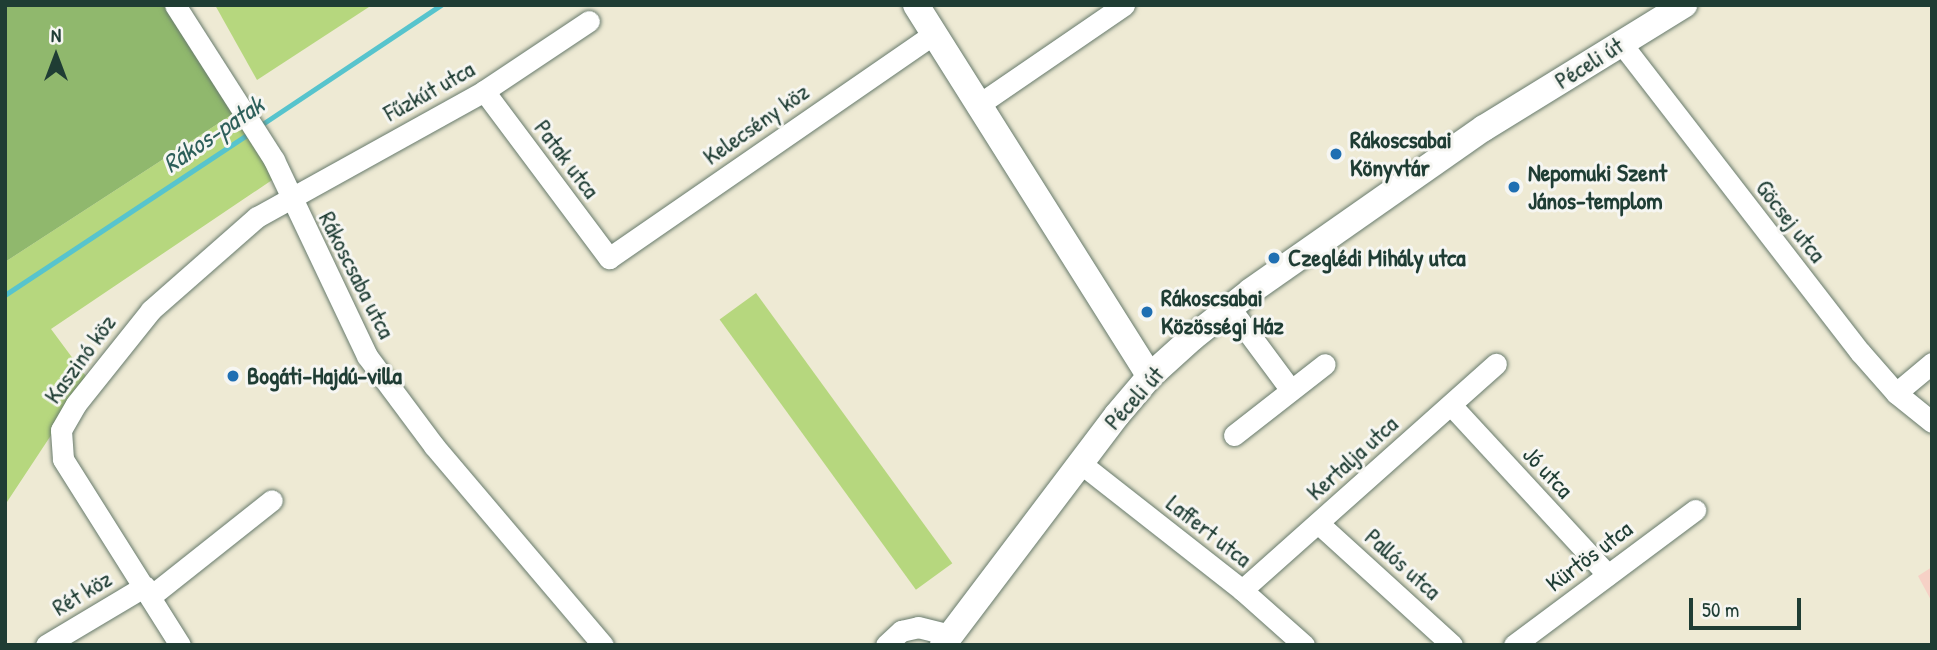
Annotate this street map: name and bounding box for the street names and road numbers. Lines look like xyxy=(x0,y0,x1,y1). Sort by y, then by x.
street label: Péceli út xyxy=(1550,31,1628,95)
street label: Fűzkút utca xyxy=(379,54,479,128)
street label: Kelecsény köz xyxy=(698,77,814,171)
street label: Patak utca xyxy=(528,114,606,204)
street label: Göcsej utca xyxy=(1750,174,1832,268)
street label: Rákoscsaba utca xyxy=(313,207,401,343)
street label: Kaszinó köz xyxy=(38,309,122,409)
street label: Péceli út xyxy=(1098,360,1170,436)
street label: Kertalja utca xyxy=(1301,410,1403,506)
street label: Jó utca xyxy=(1517,440,1579,504)
street label: Laffert utca xyxy=(1161,489,1257,573)
street label: Kürtös utca xyxy=(1540,514,1638,598)
street label: Pallós utca xyxy=(1359,522,1447,606)
street label: Rét köz xyxy=(47,564,117,622)

